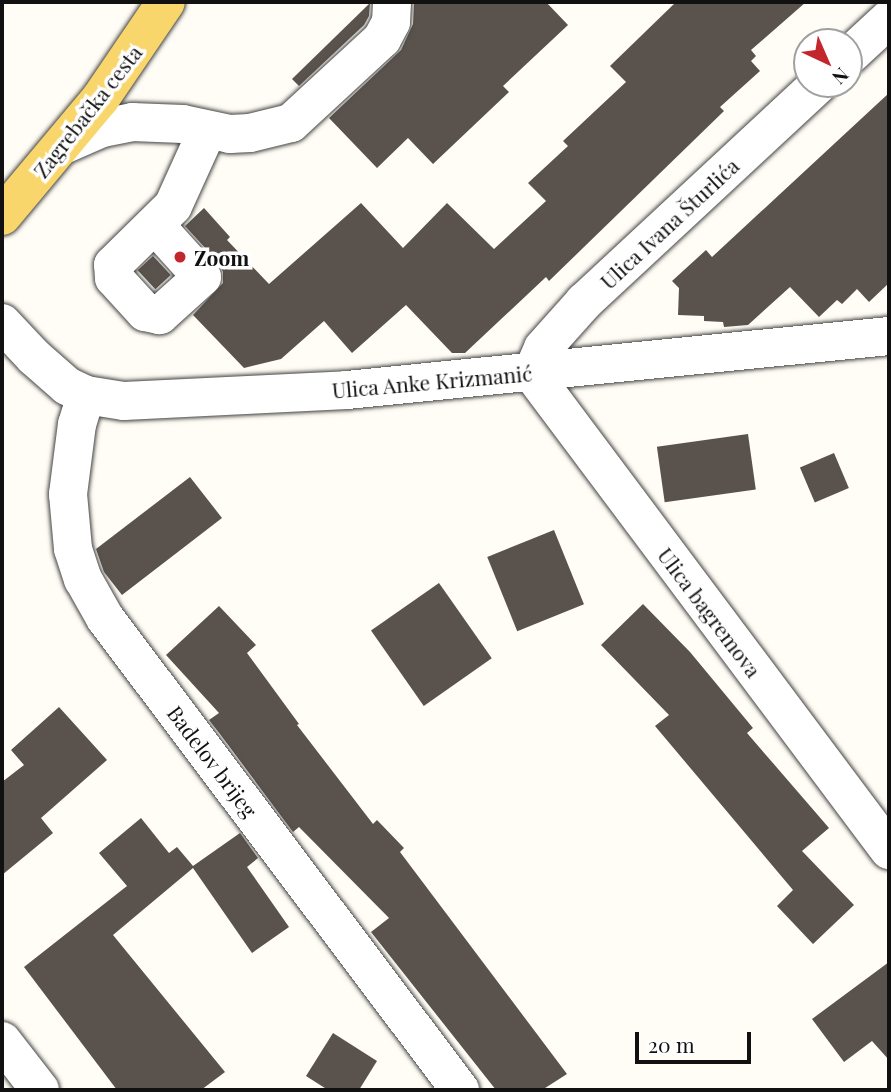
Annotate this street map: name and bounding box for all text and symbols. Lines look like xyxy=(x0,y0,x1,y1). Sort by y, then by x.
north arrow xyxy=(793,28,863,98)
street label: Zagrebačka cesta xyxy=(27,40,147,182)
text: N xyxy=(827,63,855,91)
street label: Ulica Ivana Šturlića xyxy=(594,152,744,294)
place label: Zoom xyxy=(194,244,249,270)
marker: Zoom xyxy=(172,249,188,265)
street label: Ulica Anke Krizmanić xyxy=(330,360,534,402)
street label: Ulica bagremova xyxy=(653,542,767,682)
street label: Badelov brijeg xyxy=(163,700,263,822)
scale bar xyxy=(639,1018,754,1062)
text: 20 m xyxy=(648,1030,695,1058)

